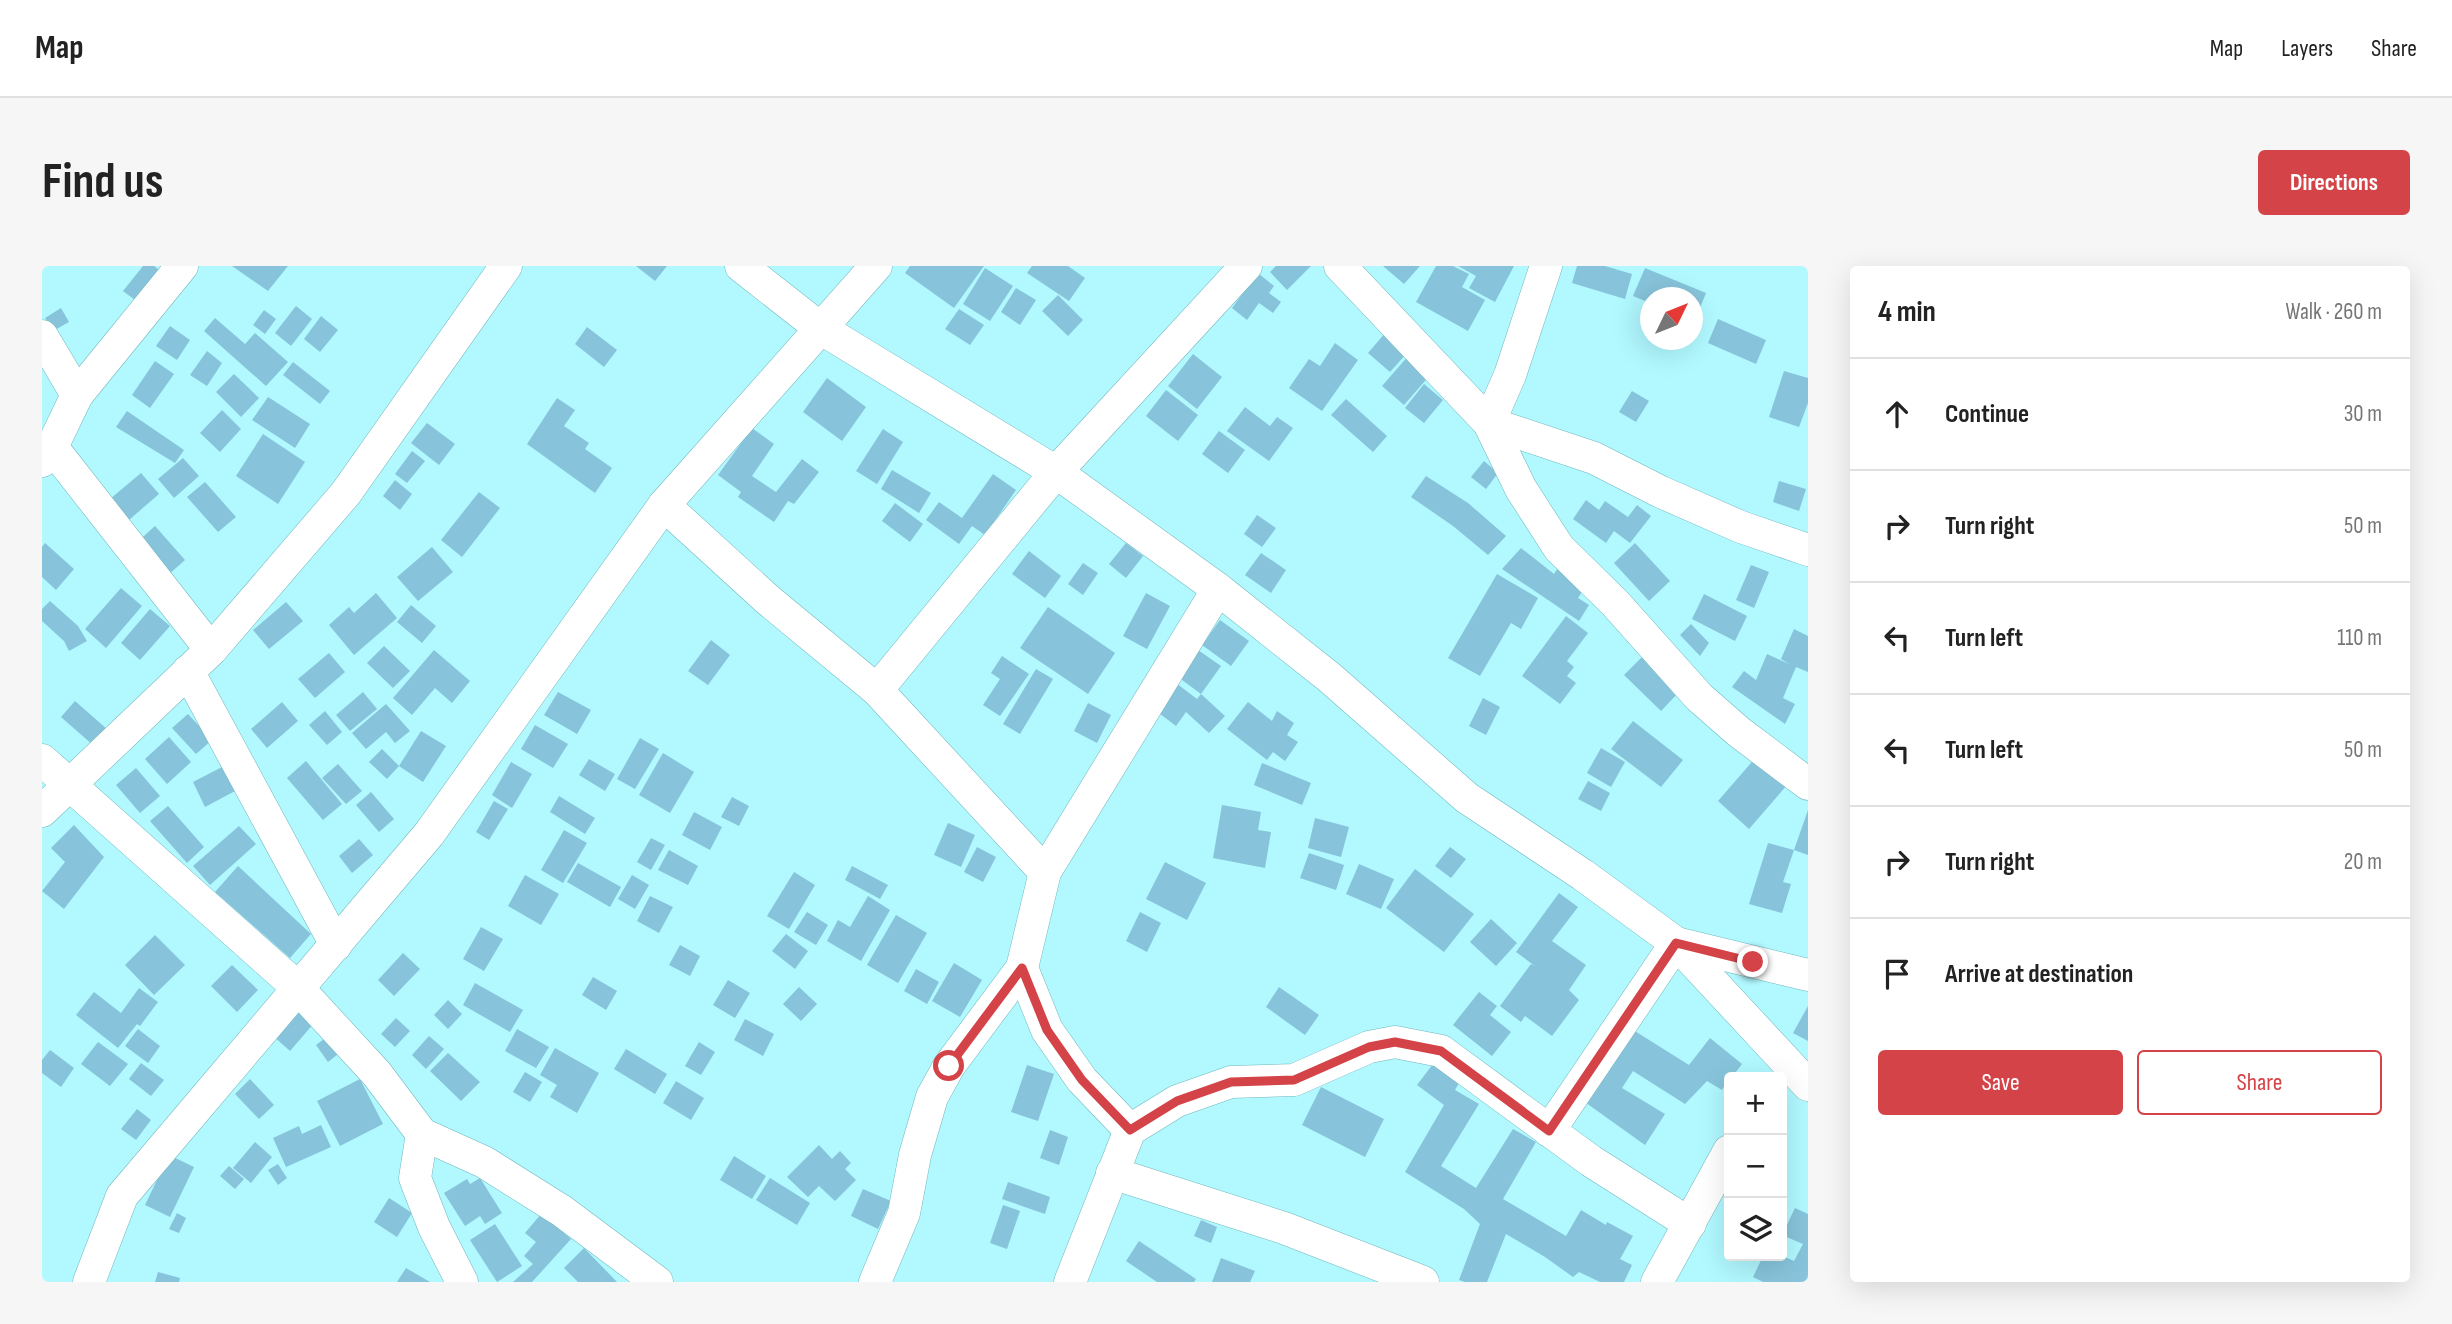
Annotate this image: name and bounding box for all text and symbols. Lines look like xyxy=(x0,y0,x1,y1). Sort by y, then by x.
text: Map xyxy=(35,28,84,68)
text: Map xyxy=(2210,34,2243,63)
text: Layers xyxy=(2281,34,2333,63)
text: Share xyxy=(2371,34,2417,63)
button: Directions xyxy=(2258,150,2410,215)
text: Find us xyxy=(42,153,164,212)
north arrow xyxy=(1640,287,1703,350)
text: 4 min xyxy=(1878,294,1936,330)
text: Walk · 260 m xyxy=(2286,298,2382,326)
icon: ahead xyxy=(1878,395,1916,433)
text: Continue xyxy=(1945,399,2029,430)
text: 30 m xyxy=(2344,400,2382,428)
icon: right xyxy=(1878,507,1916,545)
text: Turn right xyxy=(1945,511,2034,542)
text: 50 m xyxy=(2344,512,2382,540)
icon: left xyxy=(1878,619,1916,657)
text: Turn left xyxy=(1945,623,2023,654)
text: 110 m xyxy=(2337,624,2382,652)
icon: left xyxy=(1878,731,1916,769)
text: Turn left xyxy=(1945,735,2023,766)
text: 50 m xyxy=(2344,736,2382,764)
icon: right xyxy=(1878,843,1916,881)
text: Turn right xyxy=(1945,847,2034,878)
text: 20 m xyxy=(2344,848,2382,876)
route end xyxy=(1737,946,1768,977)
icon: arrive xyxy=(1878,955,1916,993)
text: Arrive at destination xyxy=(1945,959,2133,990)
route start xyxy=(933,1050,964,1081)
button: Save xyxy=(1878,1050,2123,1115)
button: Share xyxy=(2137,1050,2382,1115)
map controls xyxy=(1724,1072,1787,1261)
button: + xyxy=(1724,1072,1787,1135)
button: − xyxy=(1724,1135,1787,1198)
button: layers xyxy=(1724,1198,1787,1261)

